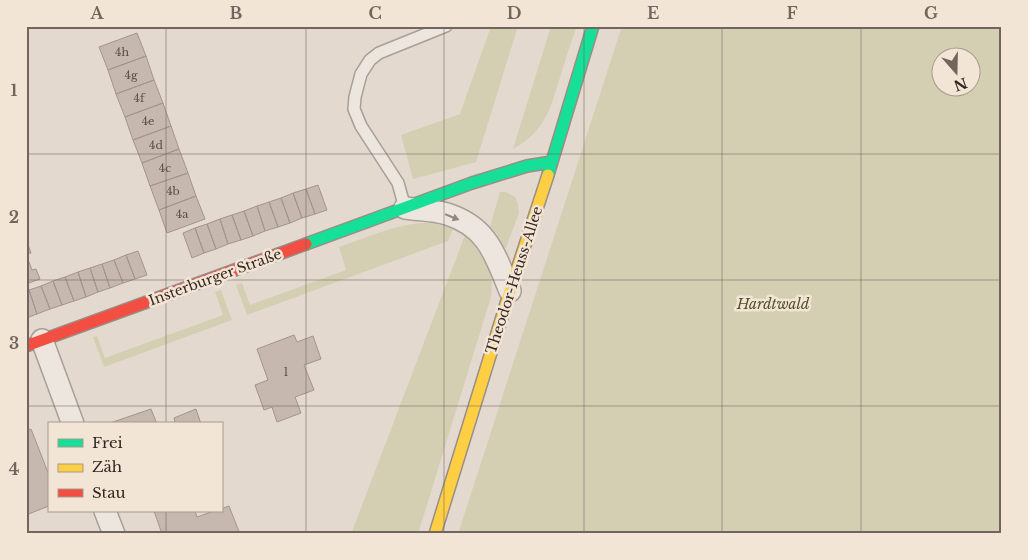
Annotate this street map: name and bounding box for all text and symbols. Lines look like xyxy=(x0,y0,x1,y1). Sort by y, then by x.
text: A xyxy=(90,3,105,23)
text: B xyxy=(230,3,243,23)
text: C xyxy=(368,3,382,23)
text: D xyxy=(507,3,521,23)
text: E xyxy=(647,3,659,23)
text: F xyxy=(786,3,798,23)
text: G xyxy=(924,3,938,23)
house number: 4h xyxy=(115,45,129,59)
north arrow xyxy=(930,48,980,98)
house number: 4g xyxy=(124,68,138,82)
text: N xyxy=(951,74,970,95)
text: 1 xyxy=(11,80,18,100)
house number: 4f xyxy=(134,91,146,105)
house number: 4e xyxy=(142,114,154,128)
house number: 4d xyxy=(149,138,163,152)
house number: 4c xyxy=(159,161,171,175)
house number: 4b xyxy=(166,184,180,198)
street label: Theodor-Heuss-Allee xyxy=(482,204,546,356)
text: 2 xyxy=(9,207,19,227)
house number: 4a xyxy=(176,207,189,221)
one-way arrow xyxy=(445,213,460,221)
street label: Insterburger Straße xyxy=(146,245,284,309)
park label: Hardtwald xyxy=(736,295,810,313)
text: 3 xyxy=(9,333,19,353)
house number: 1 xyxy=(284,365,289,379)
legend xyxy=(48,422,222,512)
text: Frei xyxy=(92,433,123,452)
text: Zäh xyxy=(92,457,122,476)
text: 4 xyxy=(9,459,19,479)
text: Stau xyxy=(92,483,126,502)

